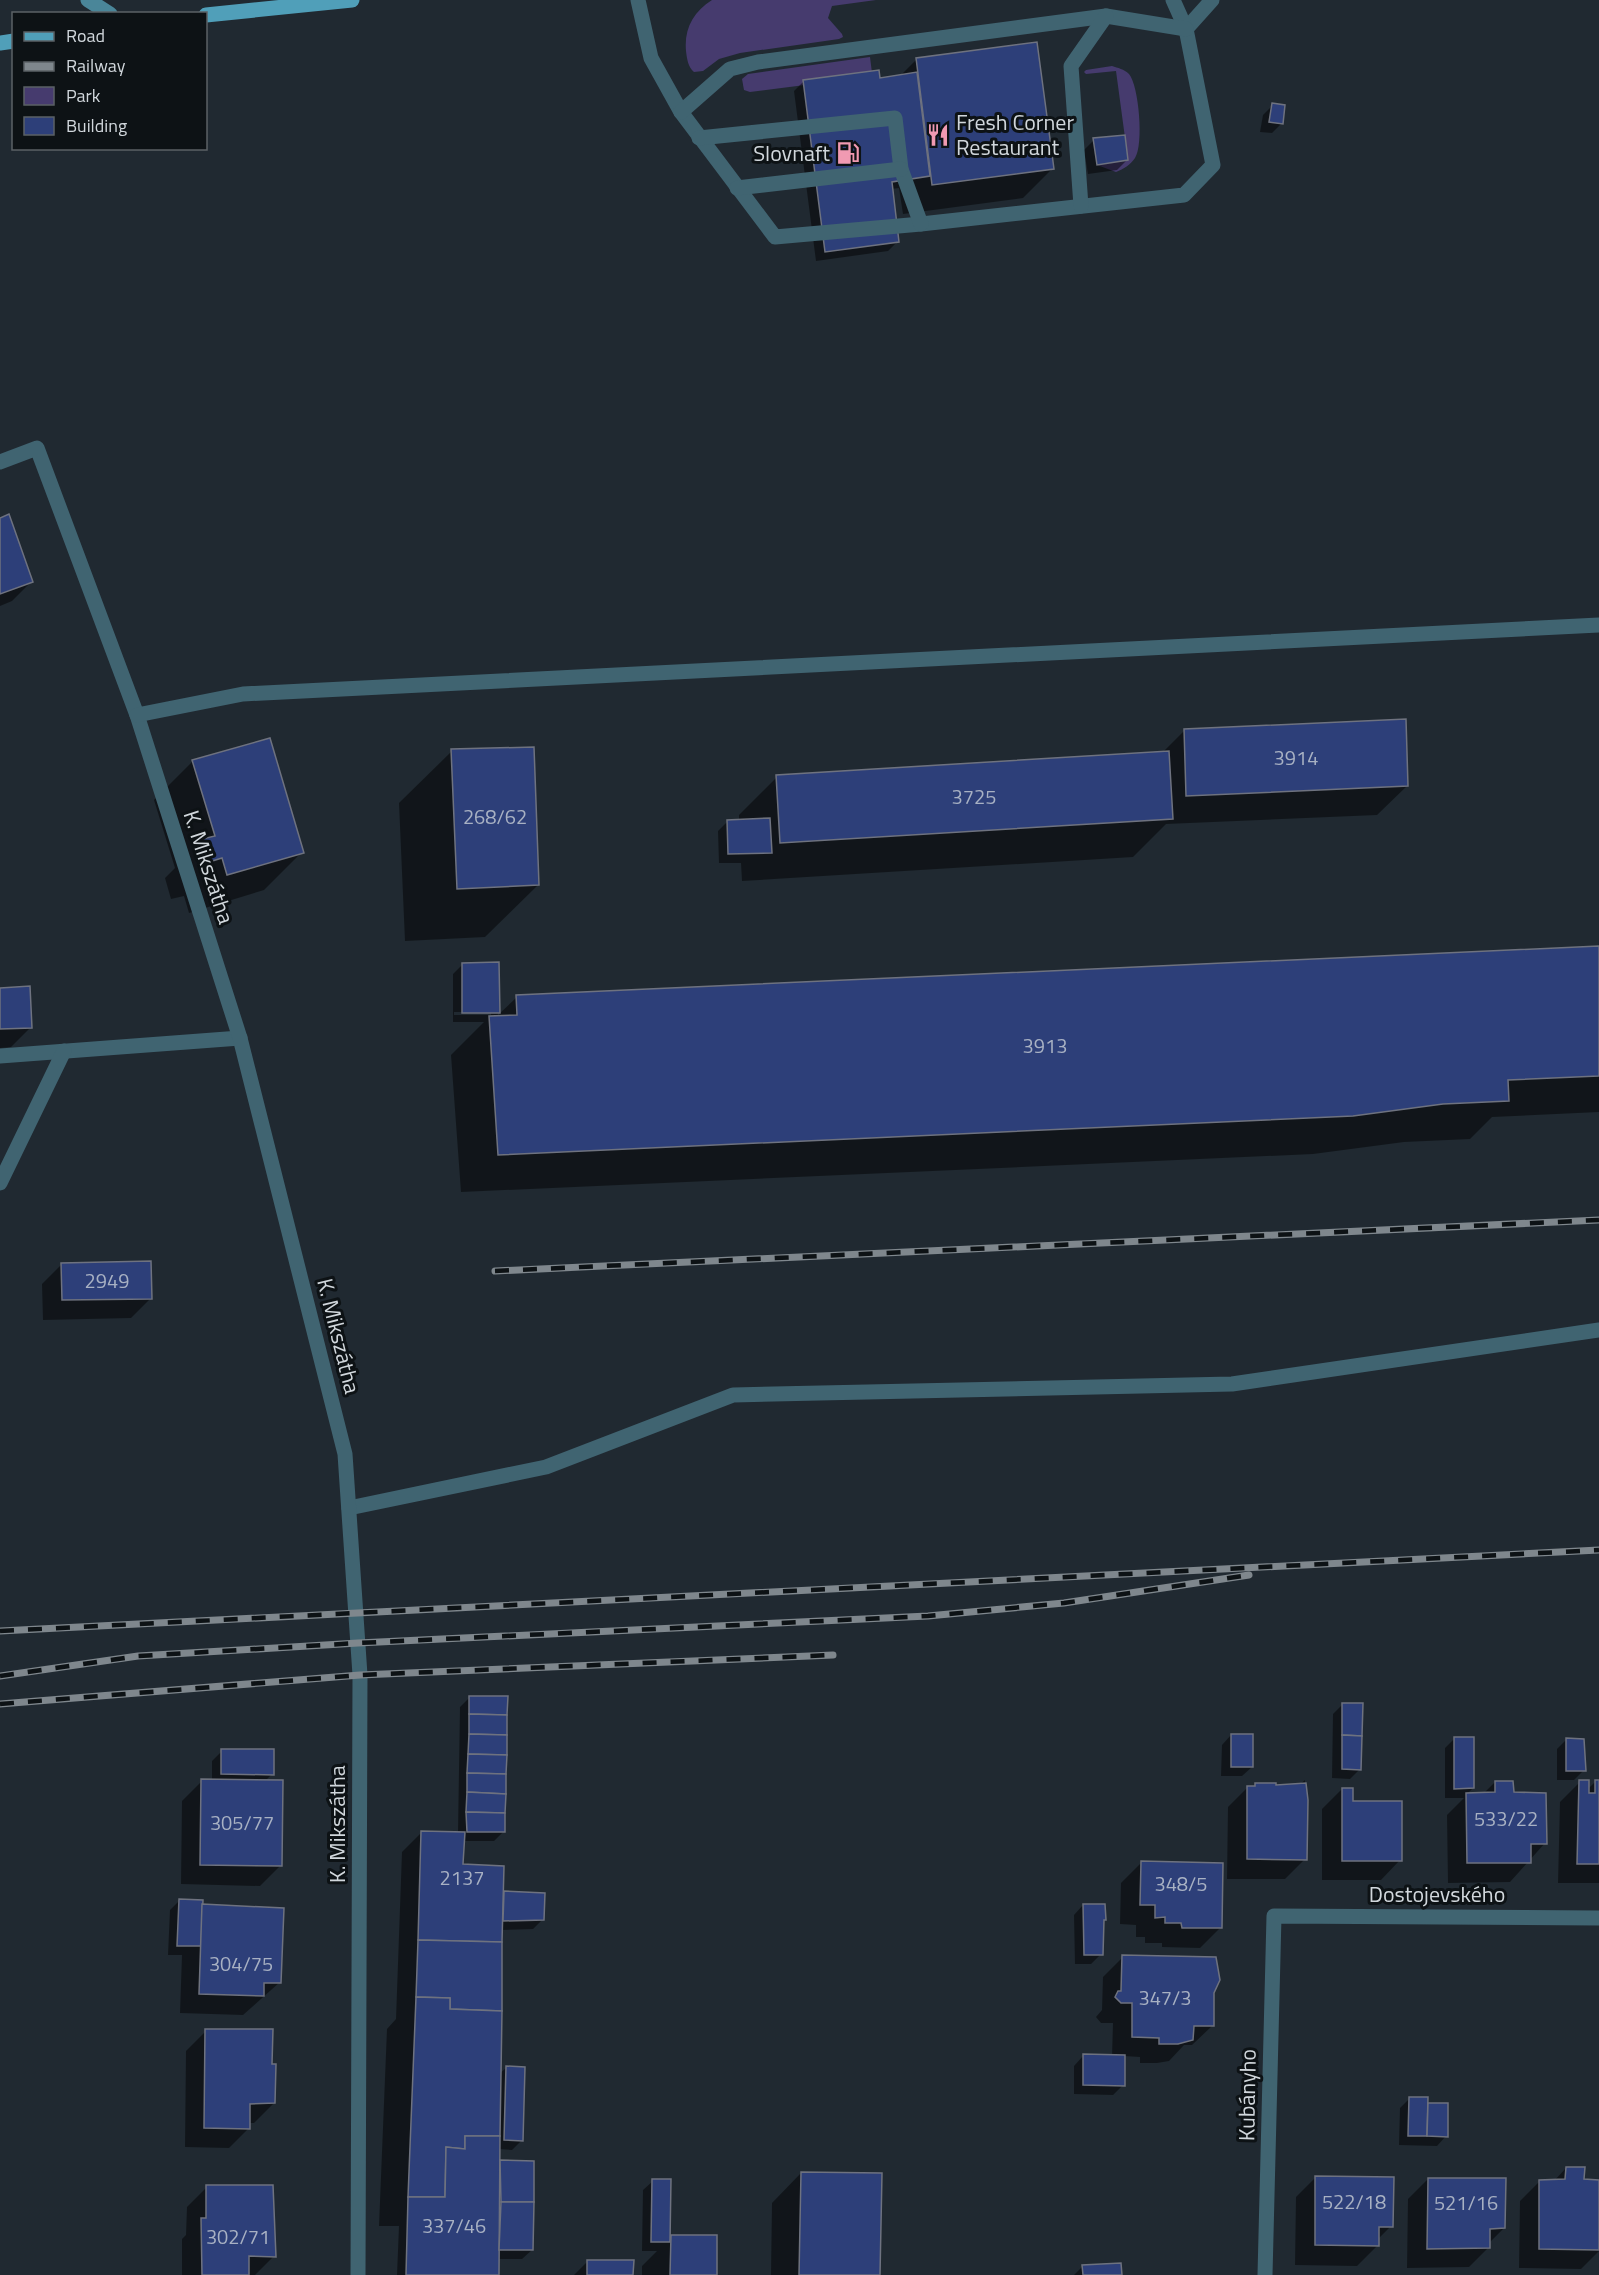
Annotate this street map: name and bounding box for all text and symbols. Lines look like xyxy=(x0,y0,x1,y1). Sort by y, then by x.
legend xyxy=(12,12,207,150)
text: Road xyxy=(66,22,105,49)
text: Railway xyxy=(66,52,126,79)
text: Park xyxy=(66,82,101,109)
place label: Fresh Corner Restaurant xyxy=(956,105,1074,164)
text: Building xyxy=(66,112,127,139)
restaurant icon: Fresh Corner Restaurant xyxy=(925,122,951,148)
place label: Slovnaft xyxy=(753,136,830,170)
fuel station icon: Slovnaft xyxy=(835,140,861,166)
house number: 3914 xyxy=(1274,742,1318,773)
house number: 3725 xyxy=(952,781,996,812)
house number: 268/62 xyxy=(463,801,527,832)
street label: K. Mikszátha xyxy=(175,806,243,928)
house number: 3913 xyxy=(1023,1030,1067,1061)
house number: 2949 xyxy=(85,1265,129,1296)
street label: K. Mikszátha xyxy=(308,1275,370,1397)
street label: K. Mikszátha xyxy=(320,1765,354,1883)
house number: 533/22 xyxy=(1474,1803,1538,1834)
house number: 305/77 xyxy=(210,1807,274,1838)
house number: 2137 xyxy=(440,1862,484,1893)
house number: 348/5 xyxy=(1154,1868,1208,1899)
street label: Dostojevského xyxy=(1369,1877,1505,1911)
house number: 304/75 xyxy=(209,1948,273,1979)
house number: 347/3 xyxy=(1138,1982,1192,2013)
street label: Kubányho xyxy=(1229,2049,1265,2141)
house number: 522/18 xyxy=(1322,2186,1386,2217)
house number: 521/16 xyxy=(1434,2187,1498,2218)
house number: 337/46 xyxy=(422,2210,486,2241)
house number: 302/71 xyxy=(206,2221,270,2252)

